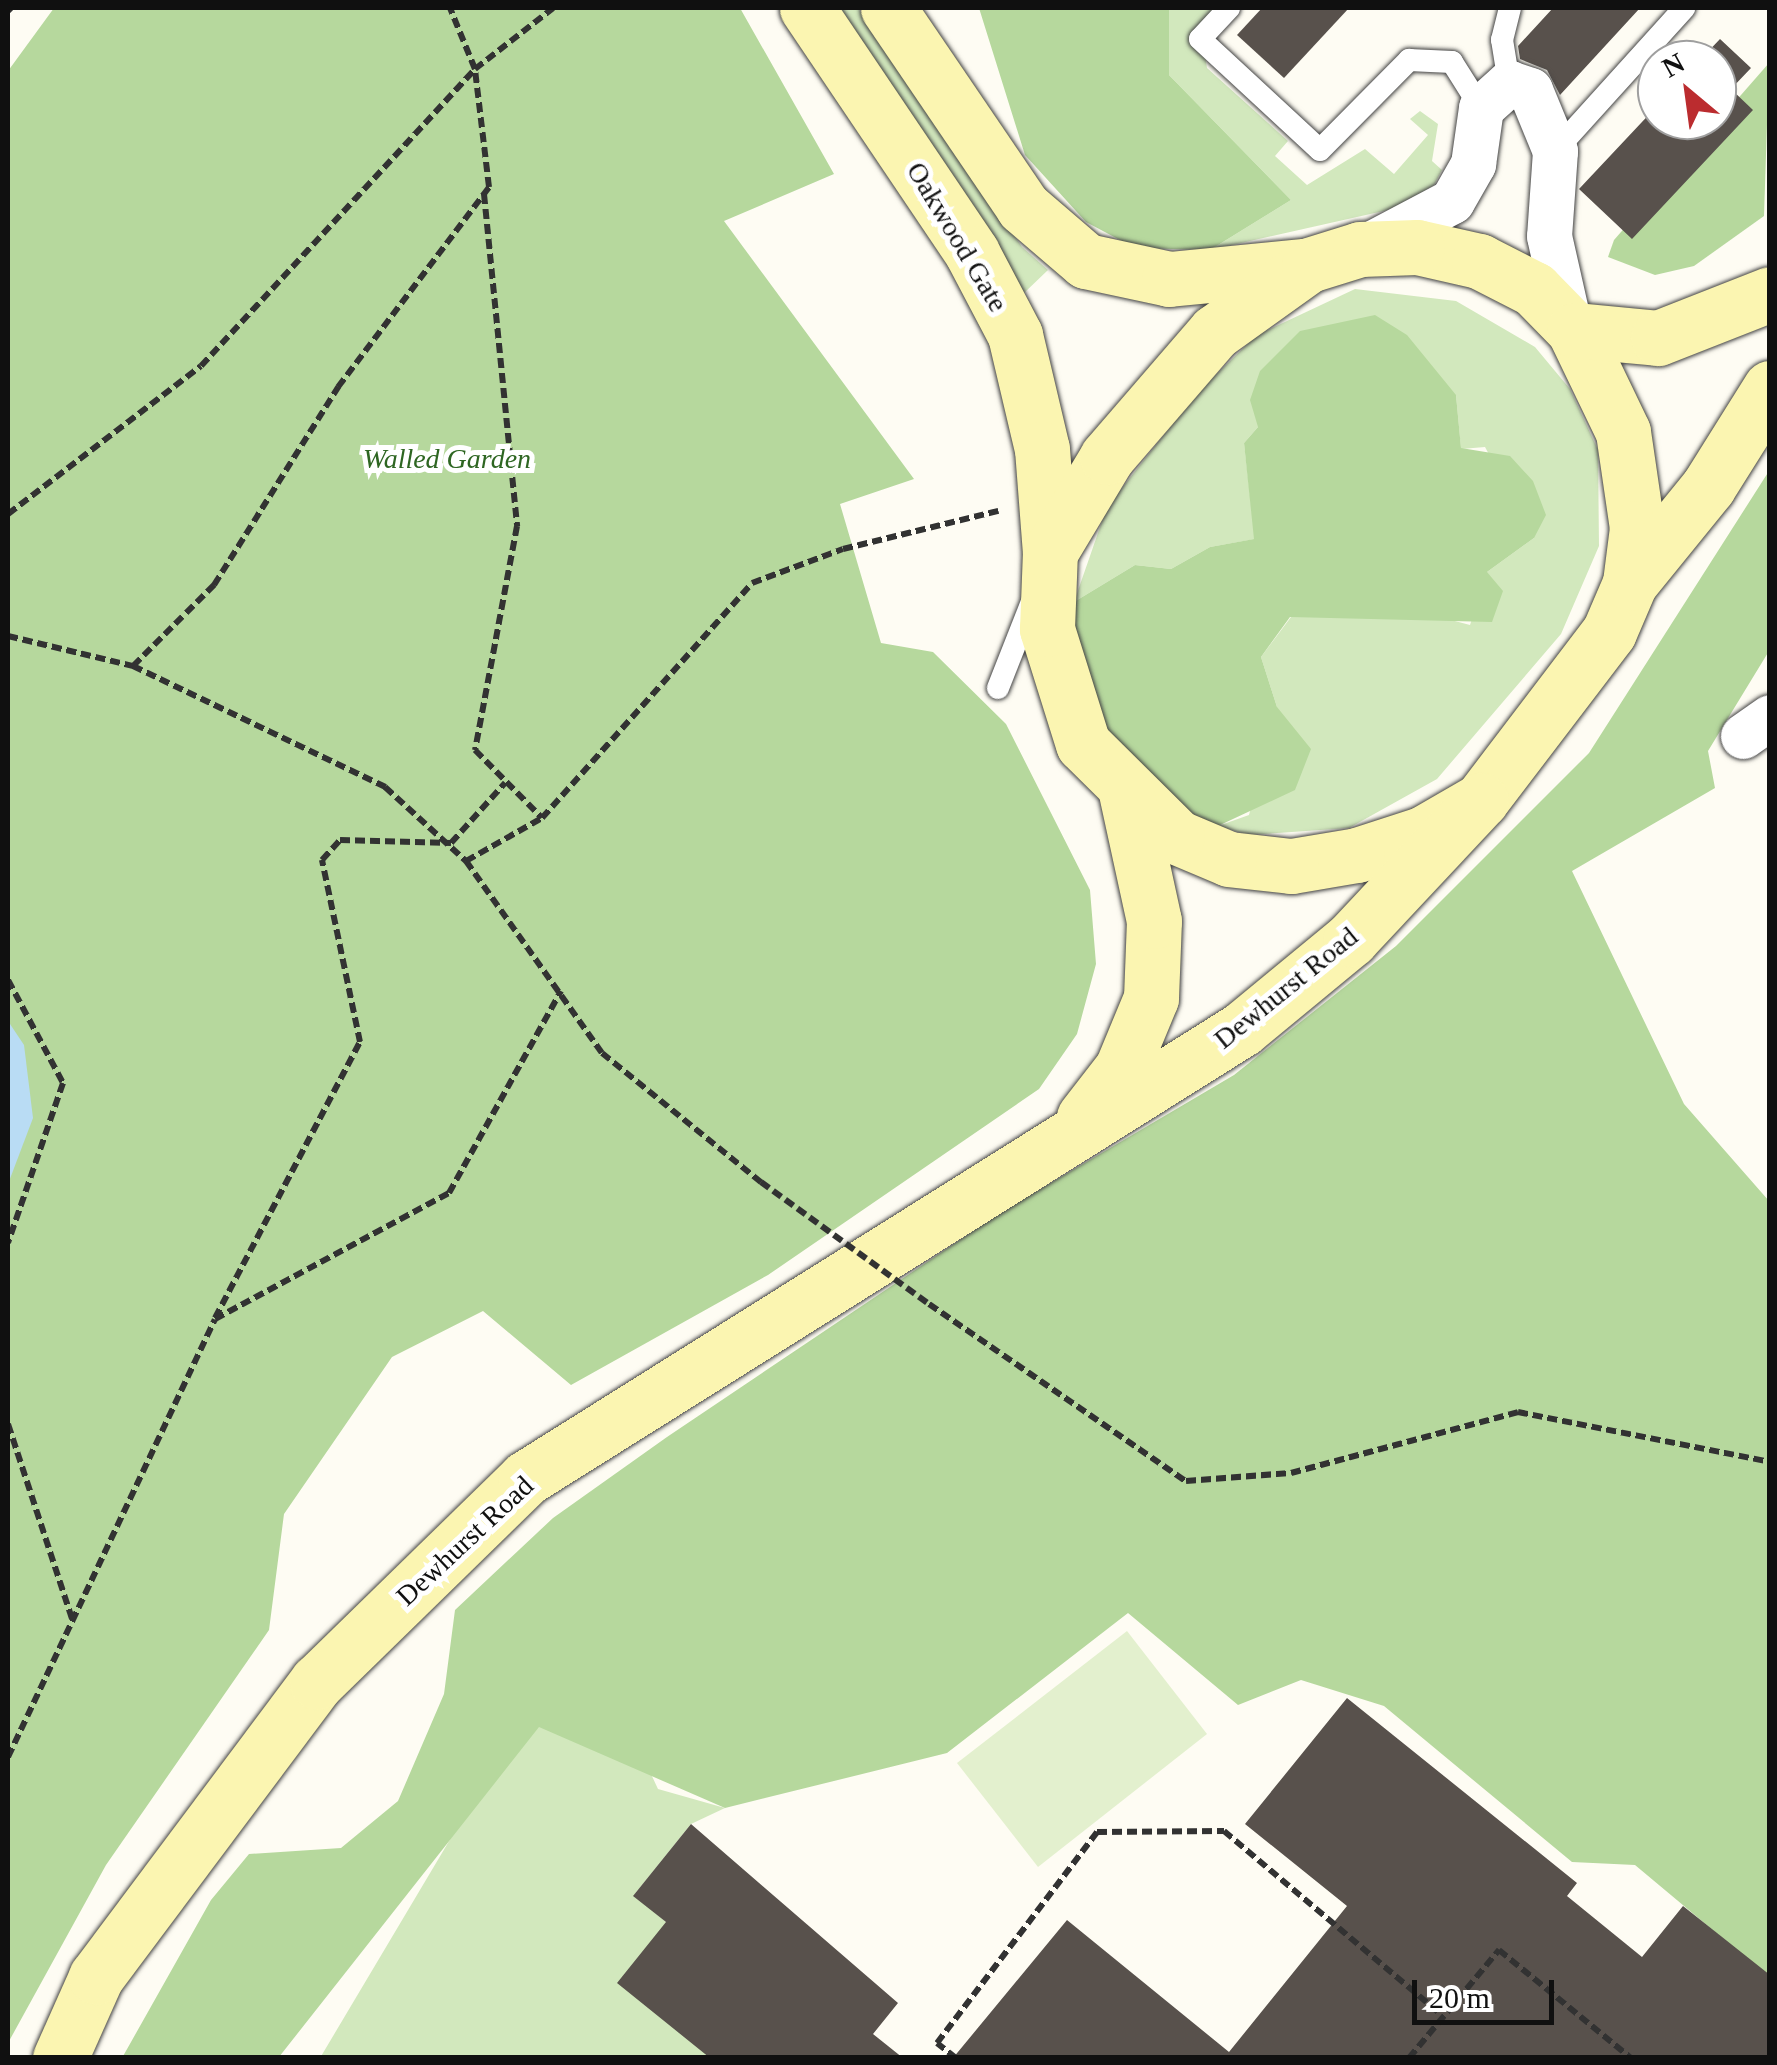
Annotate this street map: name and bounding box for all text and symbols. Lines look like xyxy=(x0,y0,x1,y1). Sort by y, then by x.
north arrow xyxy=(1637,40,1737,140)
text: N xyxy=(1657,47,1690,84)
street label: Oakwood Gate xyxy=(899,156,1015,318)
park label: Walled Garden xyxy=(363,442,531,476)
street label: Dewhurst Road xyxy=(1207,920,1365,1056)
street label: Dewhurst Road xyxy=(390,1469,540,1613)
scale bar xyxy=(1417,1960,1560,2022)
text: 20 m xyxy=(1429,1981,1490,2014)

